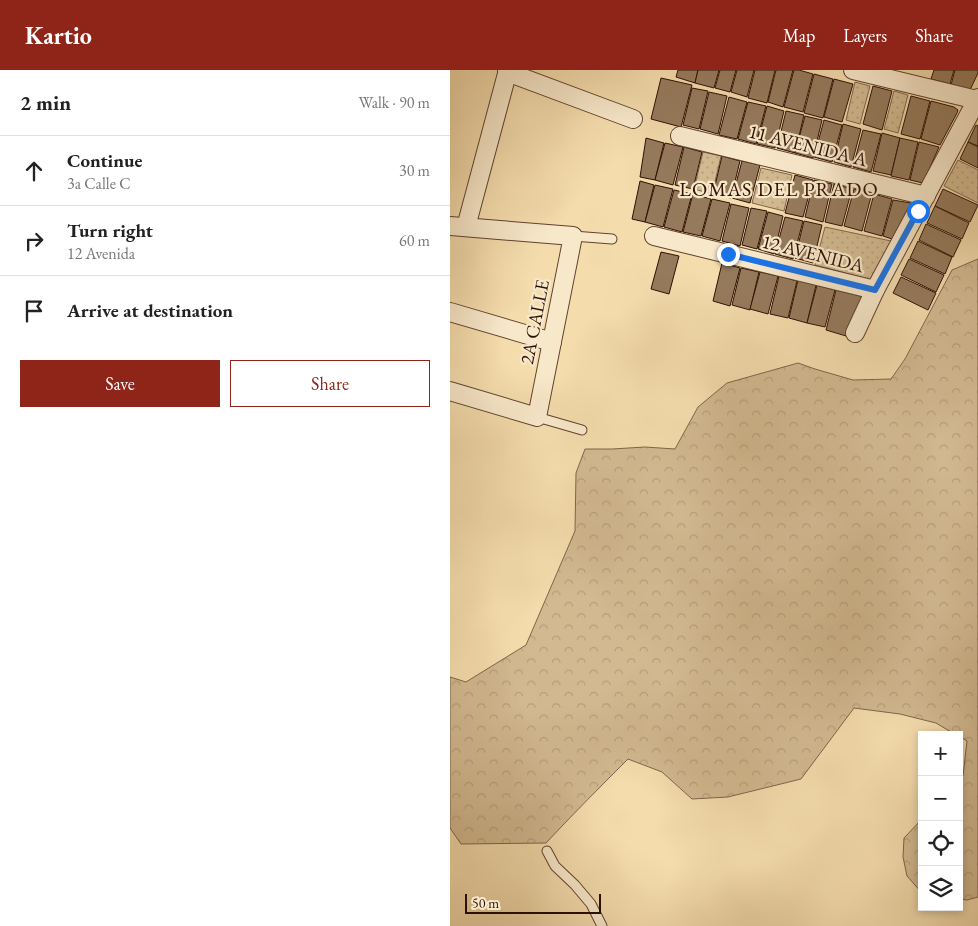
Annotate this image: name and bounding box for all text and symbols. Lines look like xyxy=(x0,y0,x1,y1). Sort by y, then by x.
text: Kartio xyxy=(25,20,92,51)
text: Map xyxy=(783,24,815,47)
text: Layers xyxy=(843,24,887,47)
text: Share xyxy=(915,24,953,47)
text: 2 min xyxy=(20,89,71,116)
text: Walk · 90 m xyxy=(359,92,430,113)
street label: 11 AVENIDA A xyxy=(746,119,871,173)
text: Continue xyxy=(67,148,142,173)
icon: ahead xyxy=(20,157,48,185)
text: 30 m xyxy=(399,160,430,181)
text: 3a Calle C xyxy=(67,173,131,194)
district label: LOMAS DEL PRADO xyxy=(679,176,879,202)
route start xyxy=(907,200,930,223)
text: Turn right xyxy=(67,218,153,243)
icon: right xyxy=(20,227,48,255)
street label: 12 AVENIDA xyxy=(759,229,867,278)
text: 60 m xyxy=(399,230,430,251)
text: 12 Avenida xyxy=(67,243,135,264)
route end xyxy=(717,243,740,266)
street label: 2A CALLE xyxy=(514,277,555,367)
icon: arrive xyxy=(20,297,48,325)
text: Arrive at destination xyxy=(67,298,233,323)
button: Save xyxy=(20,360,220,407)
button: Share xyxy=(230,360,430,407)
map controls xyxy=(918,731,963,911)
button: + xyxy=(918,731,963,776)
button: − xyxy=(918,776,963,821)
button: locate xyxy=(918,821,963,866)
button: layers xyxy=(918,866,963,911)
scale bar xyxy=(465,891,601,914)
text: 50 m xyxy=(472,894,499,912)

